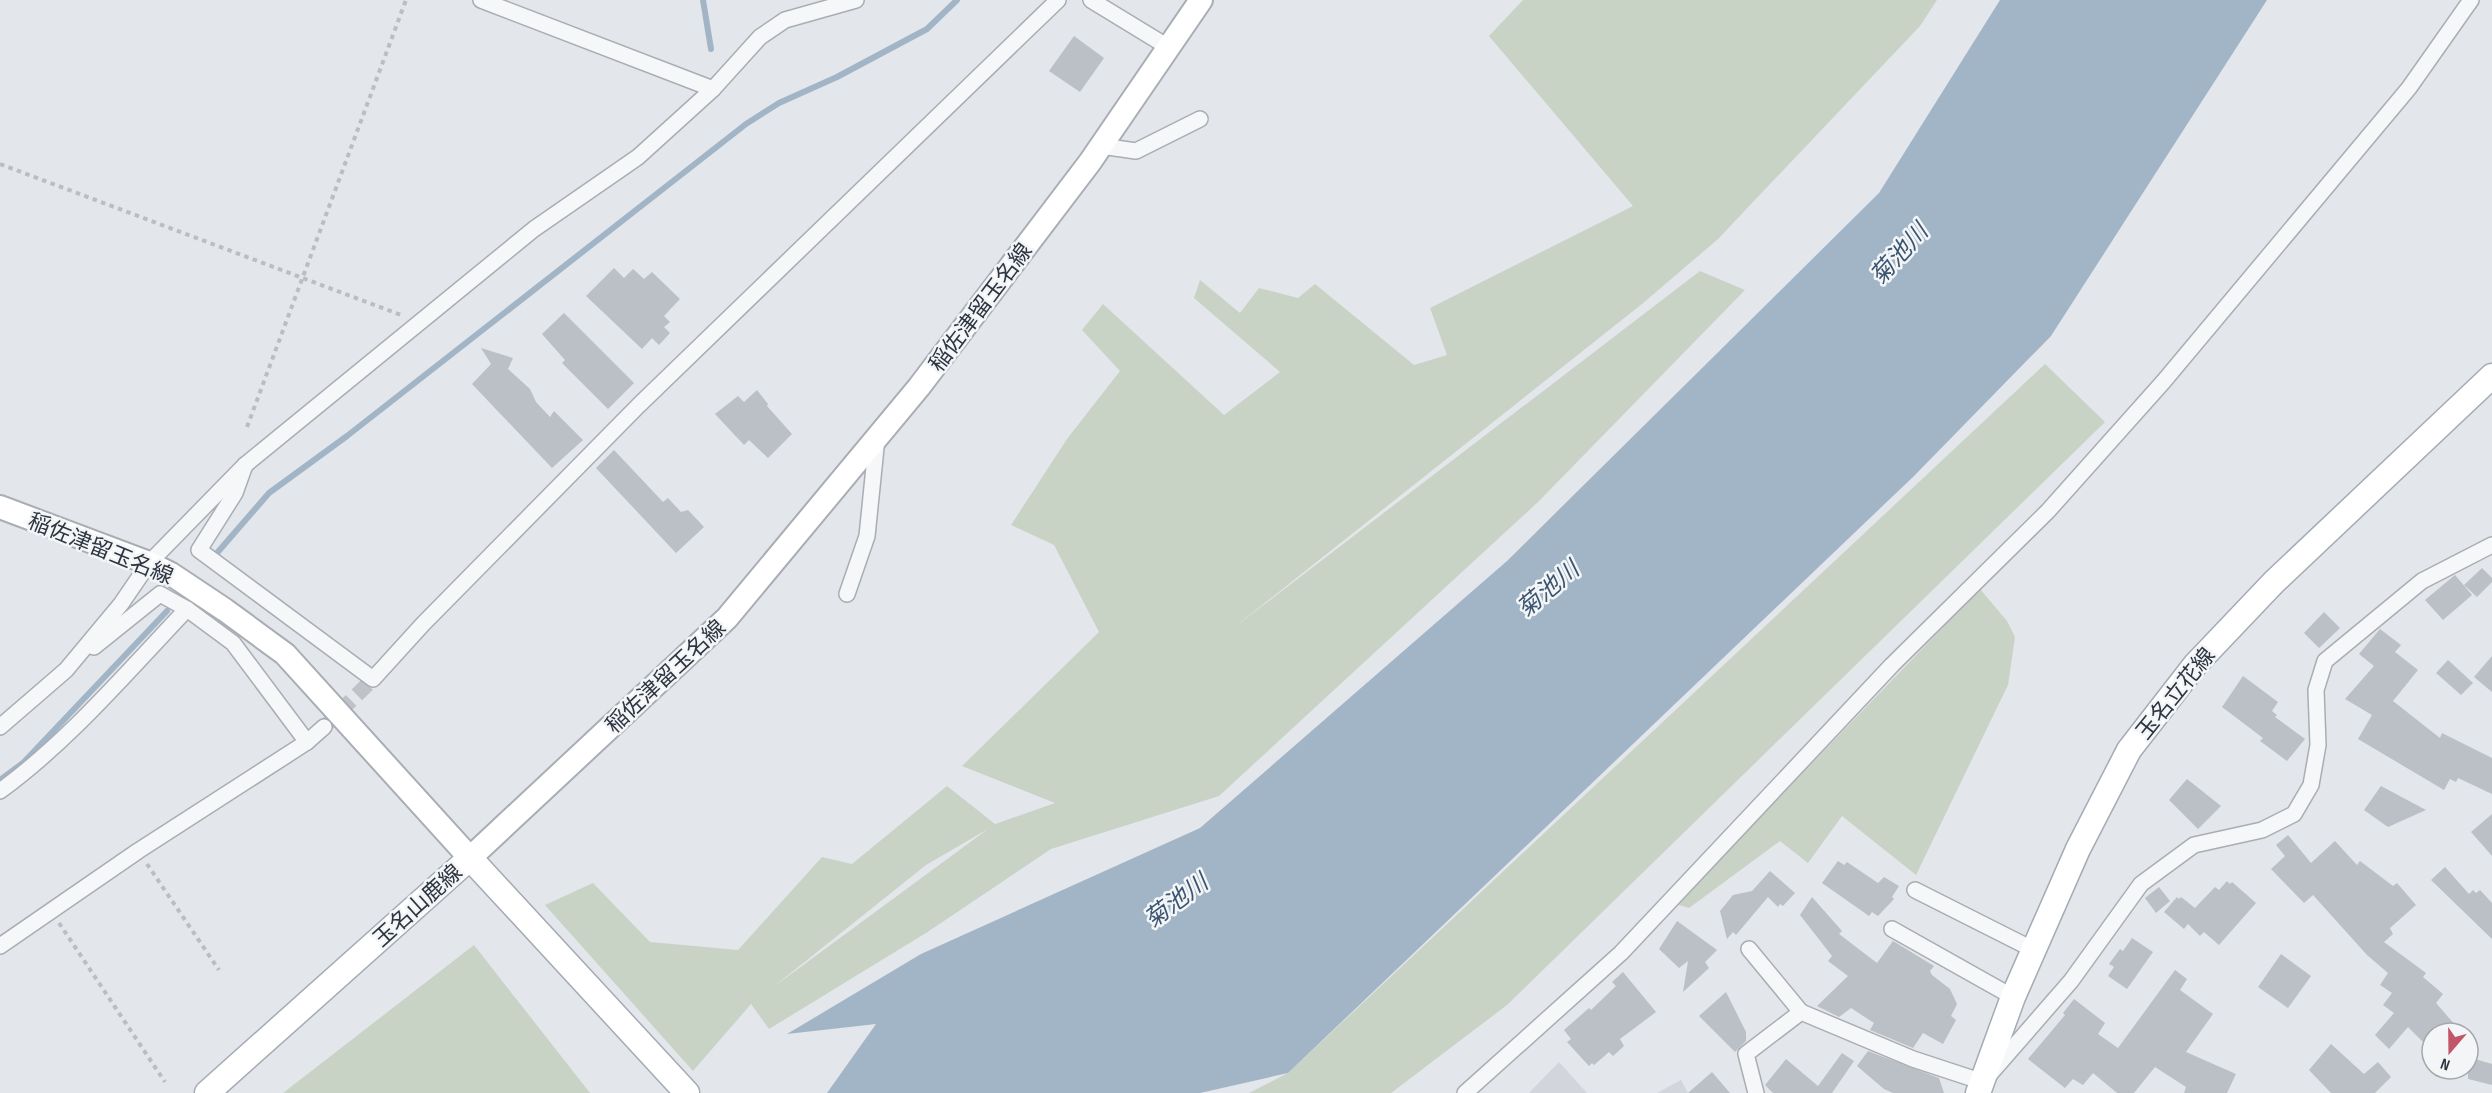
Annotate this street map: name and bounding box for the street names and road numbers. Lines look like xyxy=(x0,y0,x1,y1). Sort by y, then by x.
street label: 稲佐津留玉名線 xyxy=(924,238,1038,378)
street label: 稲佐津留玉名線 xyxy=(24,508,177,591)
street label: 稲佐津留玉名線 xyxy=(600,615,732,739)
street label: 玉名立花線 xyxy=(2131,643,2221,745)
street label: 玉名山鹿線 xyxy=(368,859,468,953)

